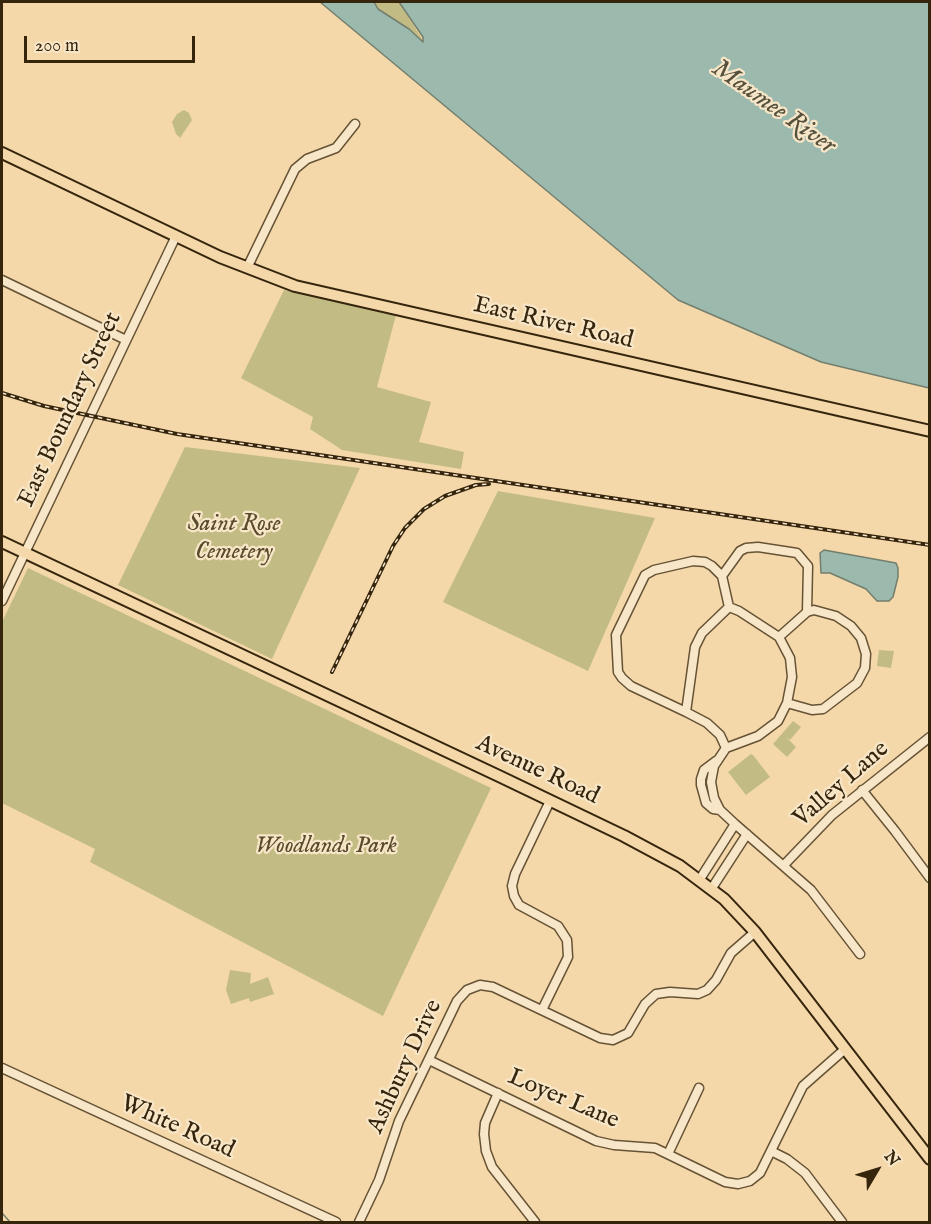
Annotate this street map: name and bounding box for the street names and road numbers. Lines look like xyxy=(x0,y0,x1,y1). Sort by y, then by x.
street label: East River Road xyxy=(470,292,636,356)
street label: East Boundary Street xyxy=(13,308,129,512)
street label: Avenue Road xyxy=(471,730,603,812)
street label: Valley Lane xyxy=(788,736,896,834)
street label: Ashbury Drive xyxy=(362,996,450,1138)
street label: Loyer Lane xyxy=(503,1064,623,1136)
street label: White Road xyxy=(116,1090,238,1166)

